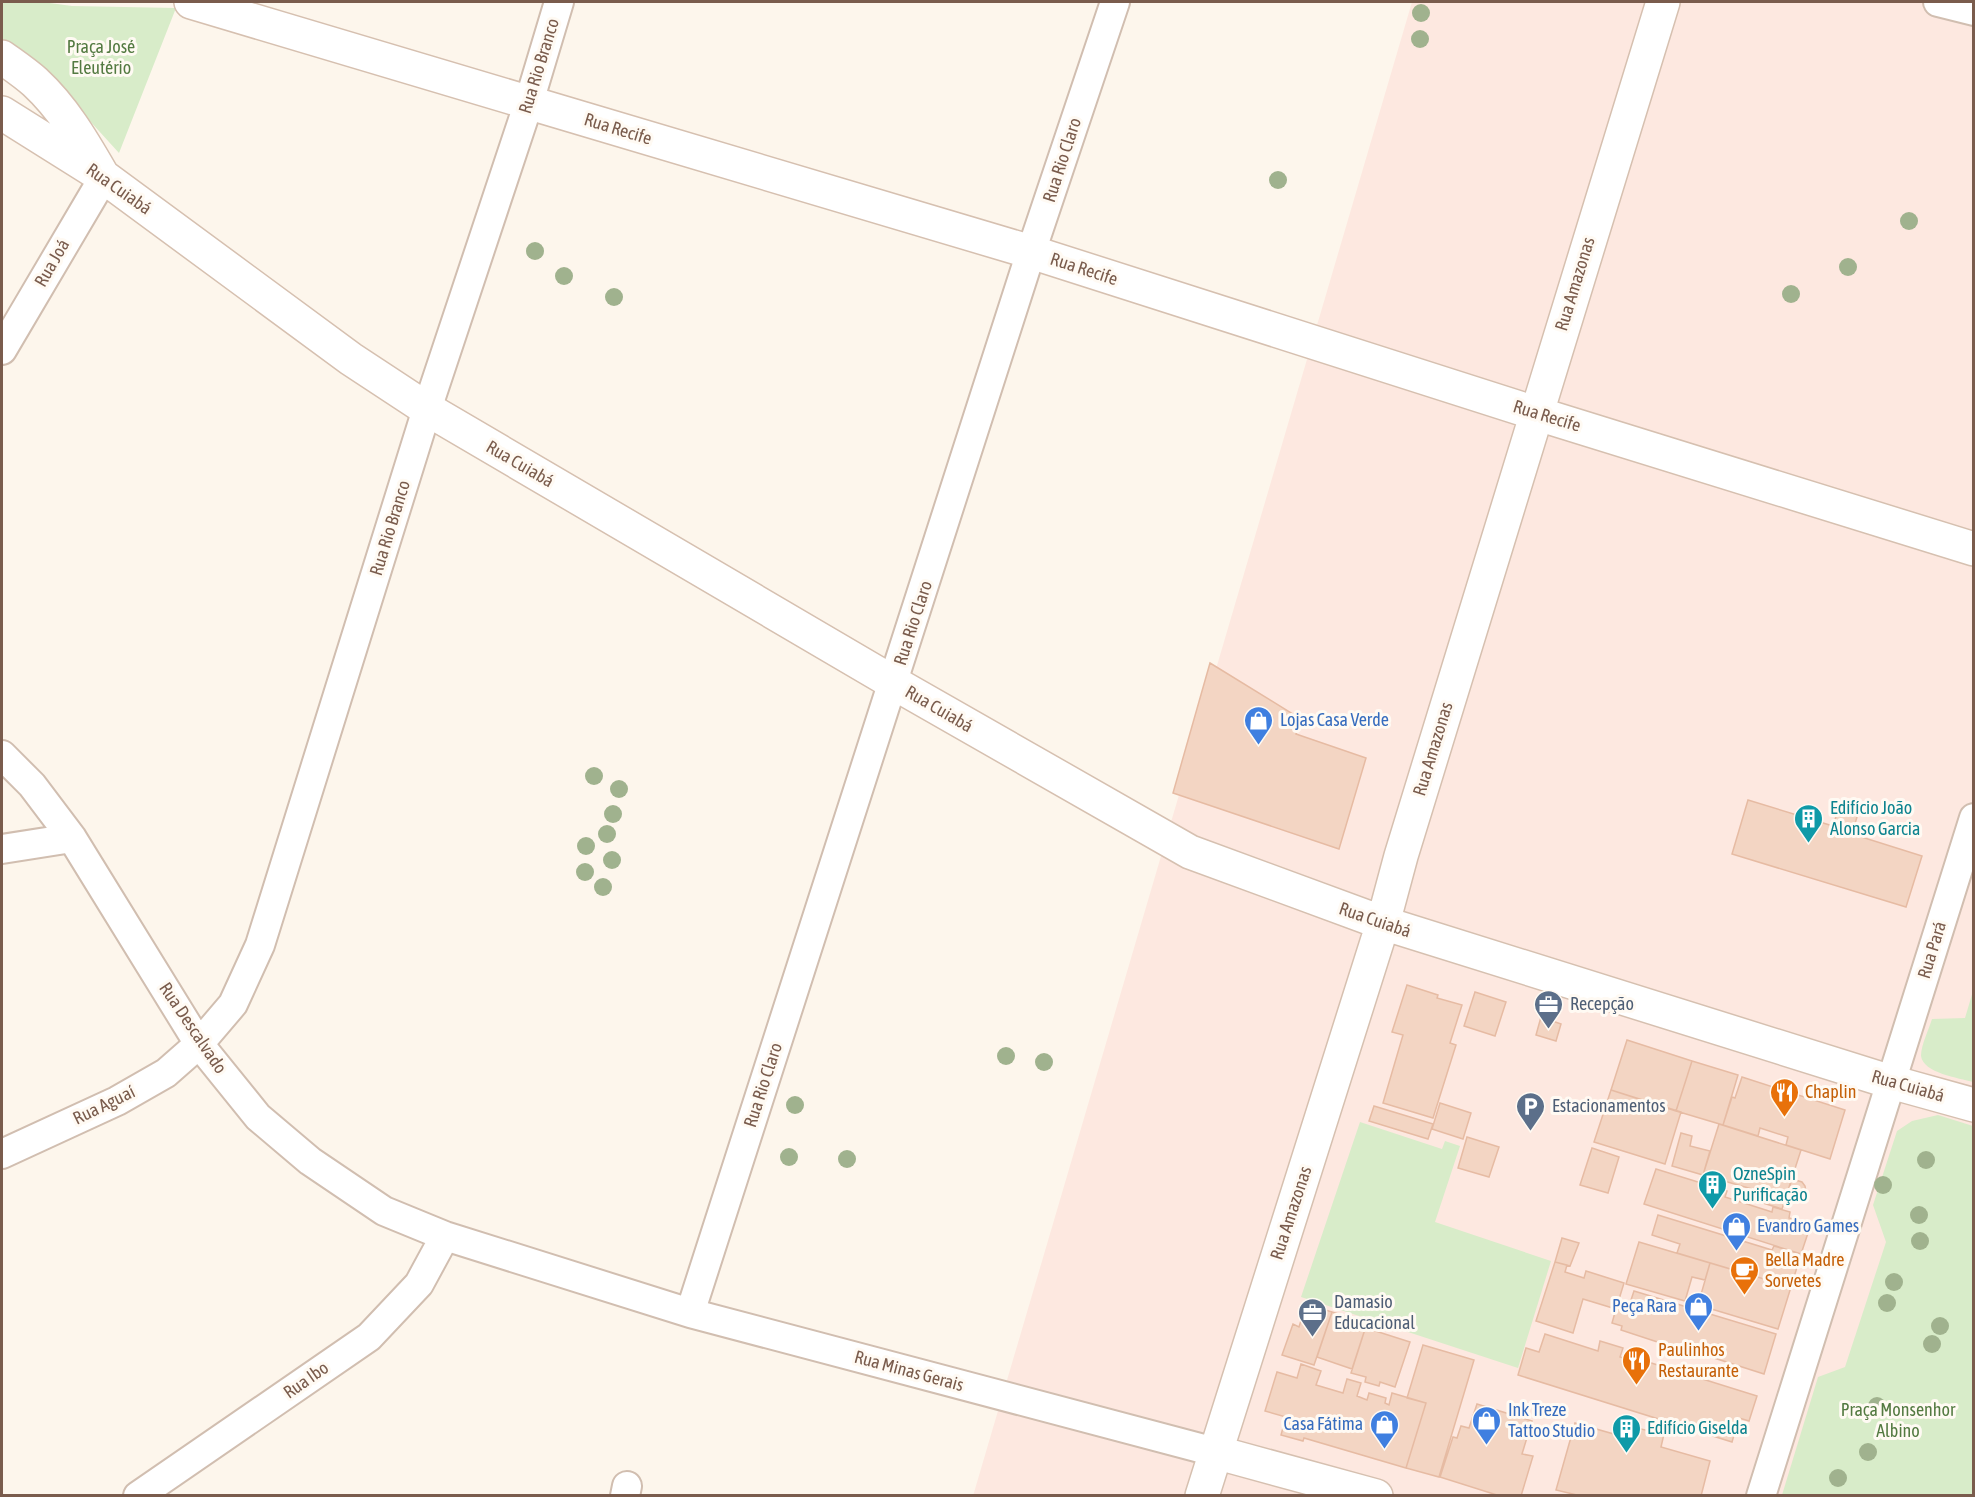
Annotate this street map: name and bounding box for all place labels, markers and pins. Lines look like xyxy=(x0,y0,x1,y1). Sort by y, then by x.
shop icon: Lojas Casa Verde xyxy=(1243,704,1275,746)
place label: Lojas Casa Verde xyxy=(1280,709,1389,730)
place label: Edifício João Alonso Garcia xyxy=(1830,797,1920,839)
building icon: Edifício João Alonso Garcia xyxy=(1793,802,1825,844)
office icon: Recepção xyxy=(1533,988,1565,1030)
place label: Recepção xyxy=(1570,993,1634,1014)
restaurant icon: Chaplin xyxy=(1768,1076,1800,1118)
place label: Chaplin xyxy=(1805,1081,1856,1102)
parking icon: Estacionamentos xyxy=(1515,1090,1547,1132)
place label: Estacionamentos xyxy=(1552,1095,1666,1116)
place label: OzneSpin Purificação xyxy=(1733,1163,1808,1205)
building icon: OzneSpin Purificação xyxy=(1696,1168,1728,1210)
shop icon: Evandro Games xyxy=(1720,1210,1752,1252)
place label: Evandro Games xyxy=(1757,1215,1859,1236)
place label: Bella Madre Sorvetes xyxy=(1765,1249,1845,1291)
cafe icon: Bella Madre Sorvetes xyxy=(1728,1254,1760,1296)
shop icon: Peça Rara xyxy=(1682,1290,1714,1332)
place label: Damasio Educacional xyxy=(1334,1291,1415,1333)
place label: Peça Rara xyxy=(1612,1295,1677,1316)
office icon: Damasio Educacional xyxy=(1297,1296,1329,1338)
place label: Paulinhos Restaurante xyxy=(1658,1339,1739,1381)
restaurant icon: Paulinhos Restaurante xyxy=(1621,1344,1653,1386)
place label: Ink Treze Tattoo Studio xyxy=(1508,1399,1595,1441)
shop icon: Ink Treze Tattoo Studio xyxy=(1471,1404,1503,1446)
shop icon: Casa Fátima xyxy=(1368,1408,1400,1450)
building icon: Edifício Giselda xyxy=(1610,1412,1642,1454)
place label: Casa Fátima xyxy=(1283,1413,1363,1434)
place label: Edifício Giselda xyxy=(1647,1417,1748,1438)

